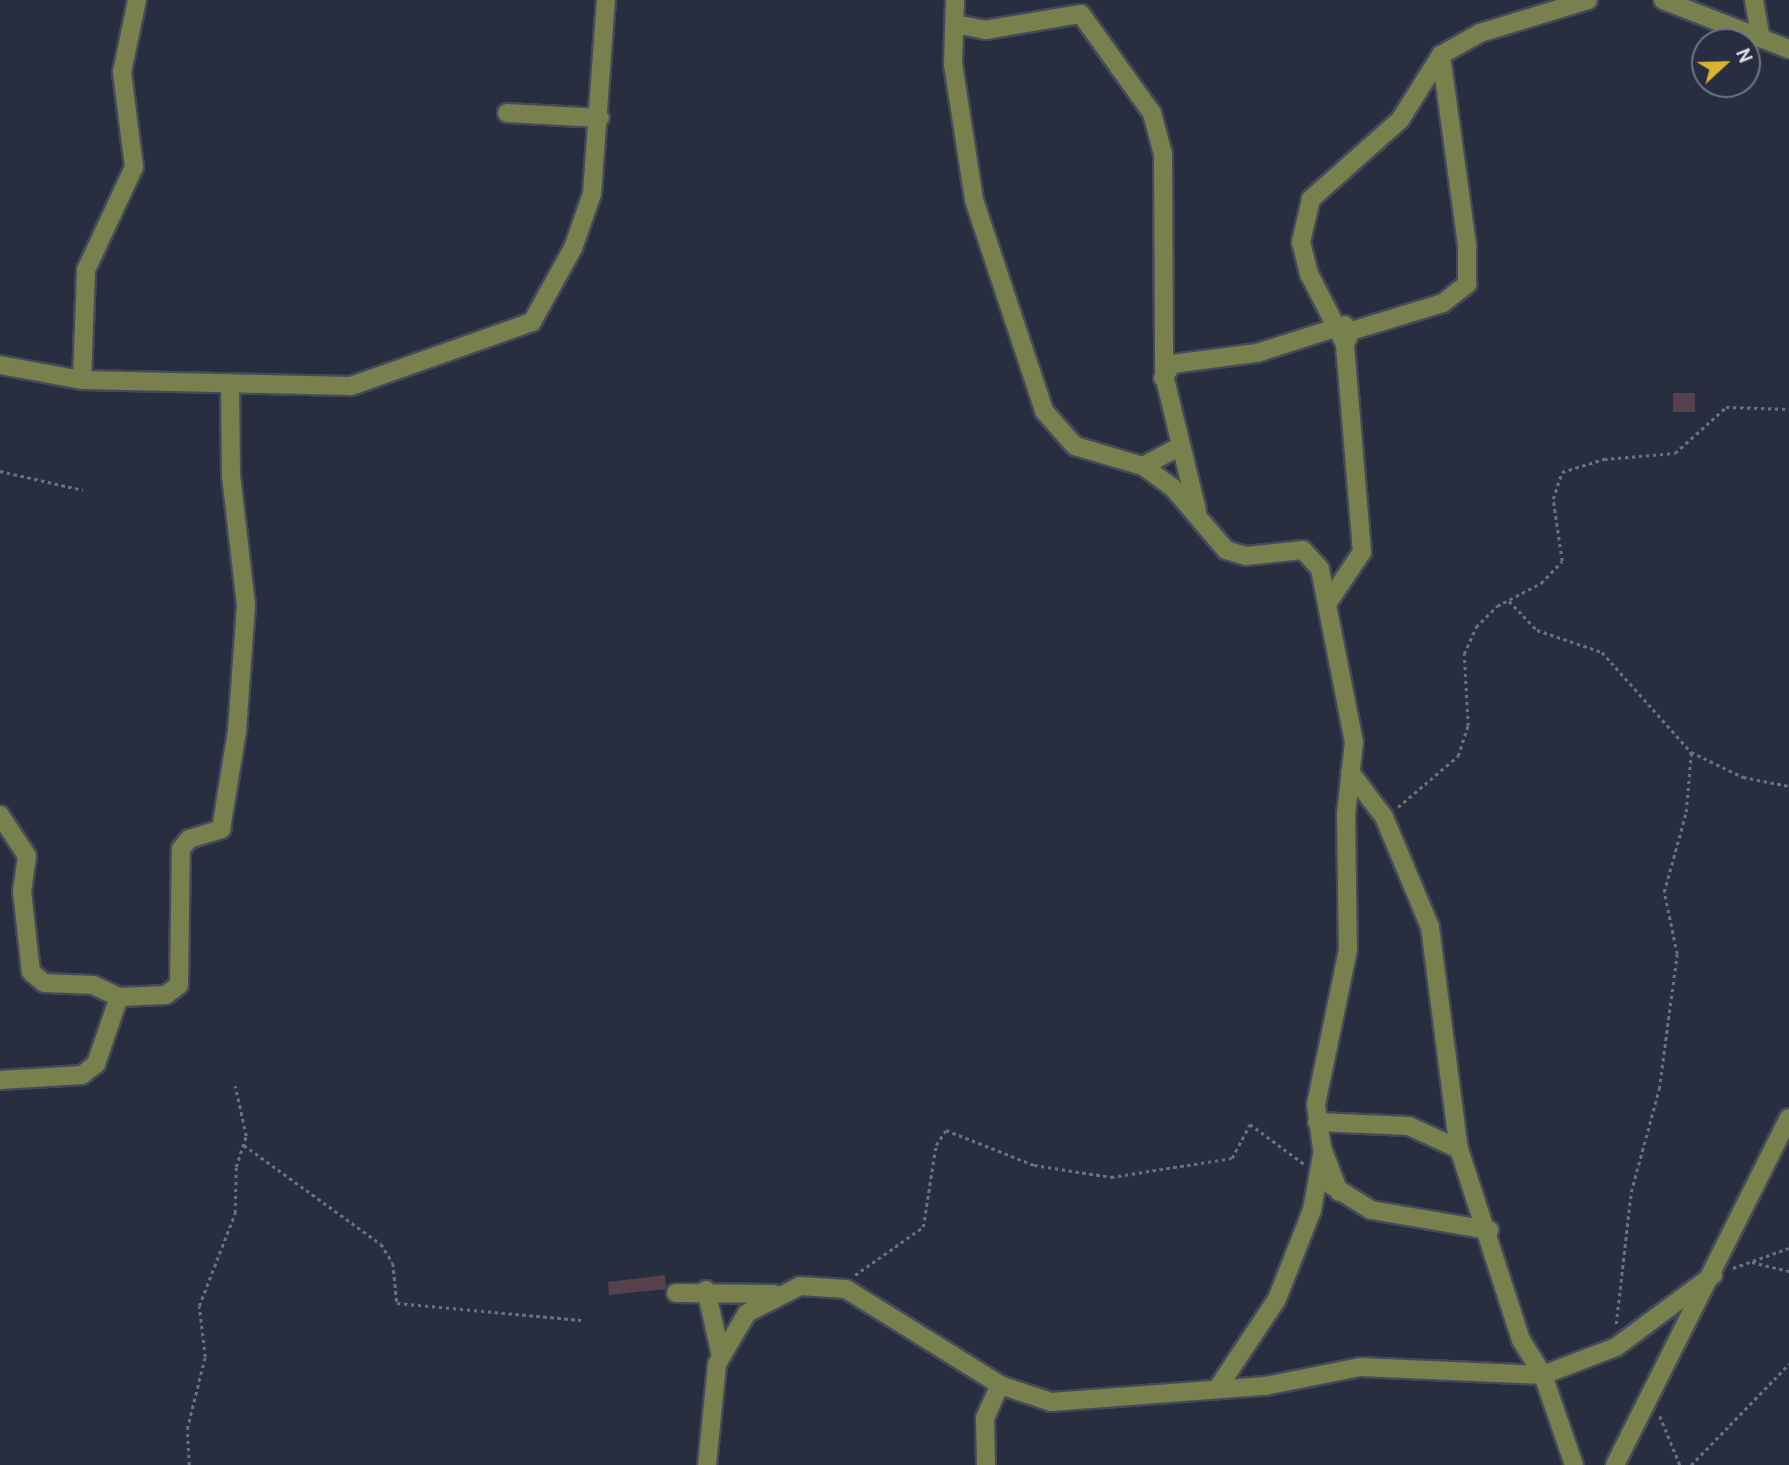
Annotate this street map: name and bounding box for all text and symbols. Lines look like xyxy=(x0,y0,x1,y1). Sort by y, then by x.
north arrow xyxy=(1691,28,1761,98)
text: N xyxy=(1731,45,1757,66)

